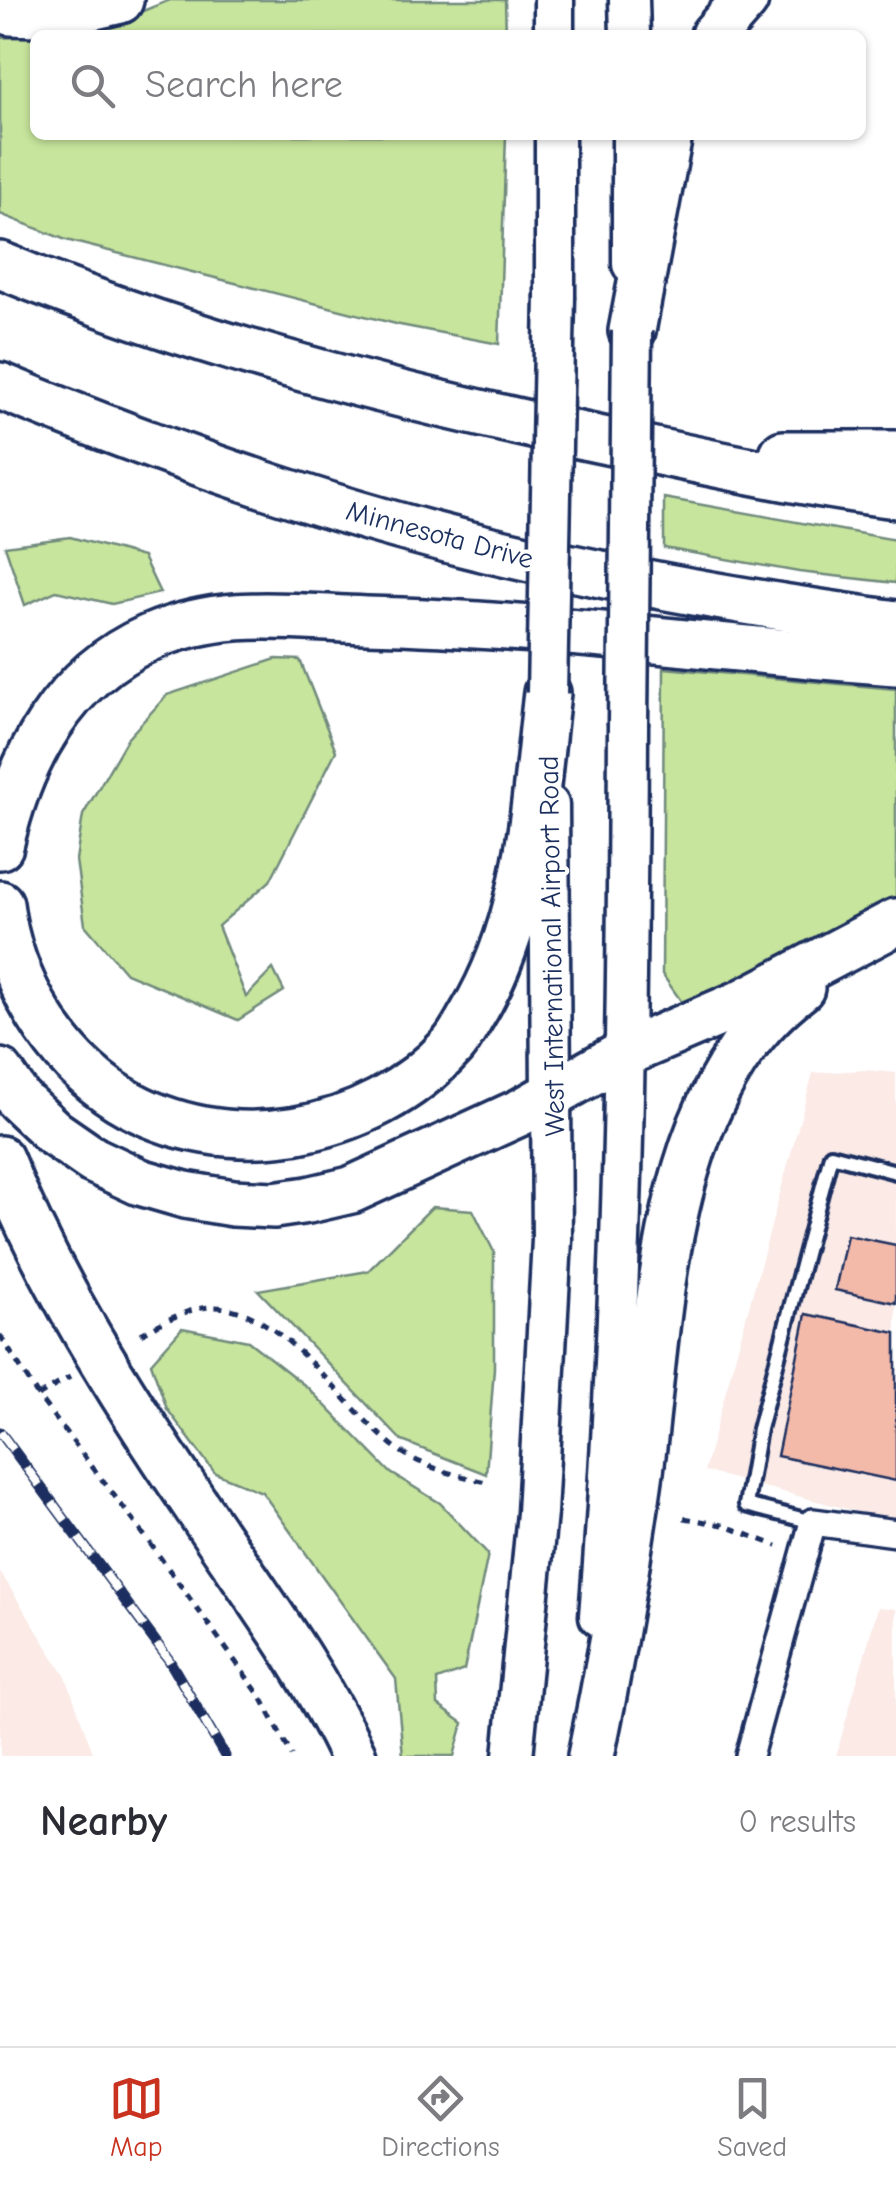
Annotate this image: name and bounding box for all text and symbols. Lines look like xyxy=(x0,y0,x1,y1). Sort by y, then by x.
search box xyxy=(30,30,866,140)
icon: search xyxy=(65,58,120,113)
text: Search here xyxy=(145,63,343,107)
street label: Minnesota Drive xyxy=(343,495,537,575)
street label: West International Airport Road xyxy=(533,755,571,1137)
text: Nearby xyxy=(40,1797,167,1846)
text: 0 results xyxy=(739,1803,856,1840)
tab: Map xyxy=(109,2071,164,2163)
tab: Directions xyxy=(381,2071,500,2163)
tab: Saved xyxy=(717,2071,787,2163)

